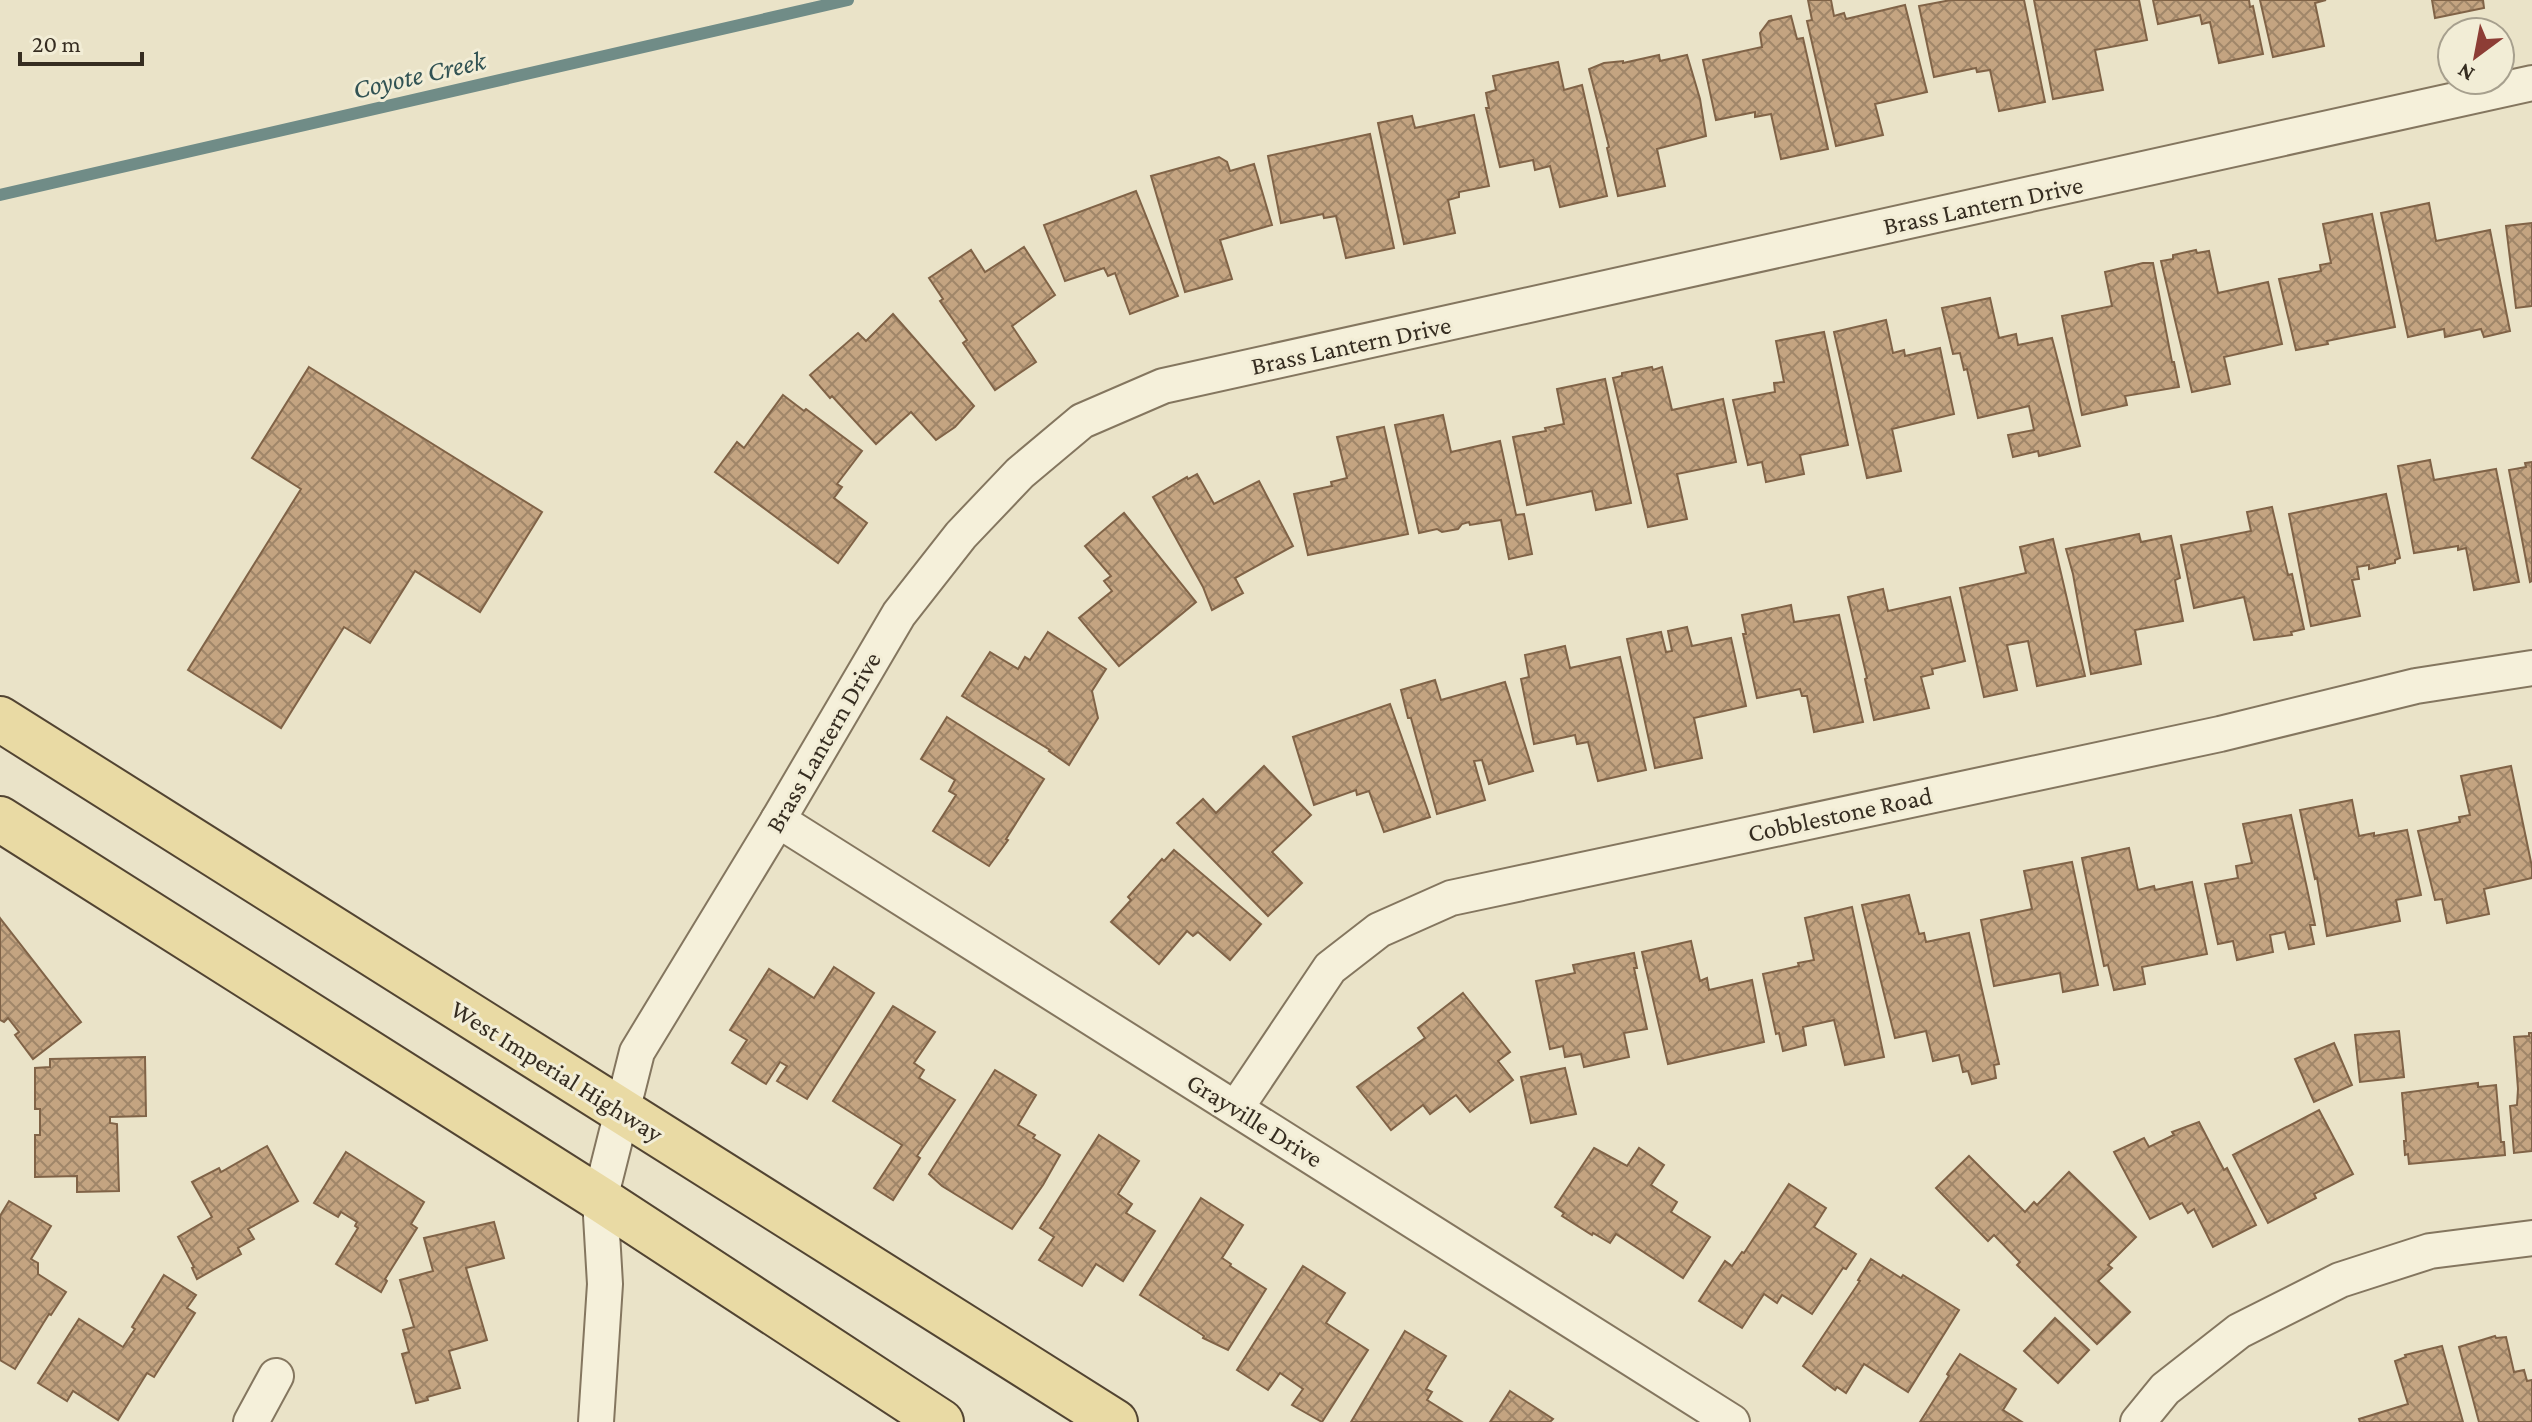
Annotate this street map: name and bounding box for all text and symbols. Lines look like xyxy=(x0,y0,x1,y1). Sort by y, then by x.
scale bar xyxy=(20,16,142,66)
north arrow xyxy=(2436,16,2516,96)
text: 20 m xyxy=(32,30,81,57)
water label: Coyote Creek xyxy=(350,44,490,105)
text: N xyxy=(2453,58,2479,87)
street label: Brass Lantern Drive xyxy=(1880,170,2086,241)
street label: Brass Lantern Drive xyxy=(1248,310,1454,381)
street label: Brass Lantern Drive xyxy=(760,647,887,838)
street label: Cobblestone Road xyxy=(1745,781,1935,848)
street label: West Imperial Highway xyxy=(445,994,669,1149)
street label: Grayville Drive xyxy=(1181,1067,1328,1174)

